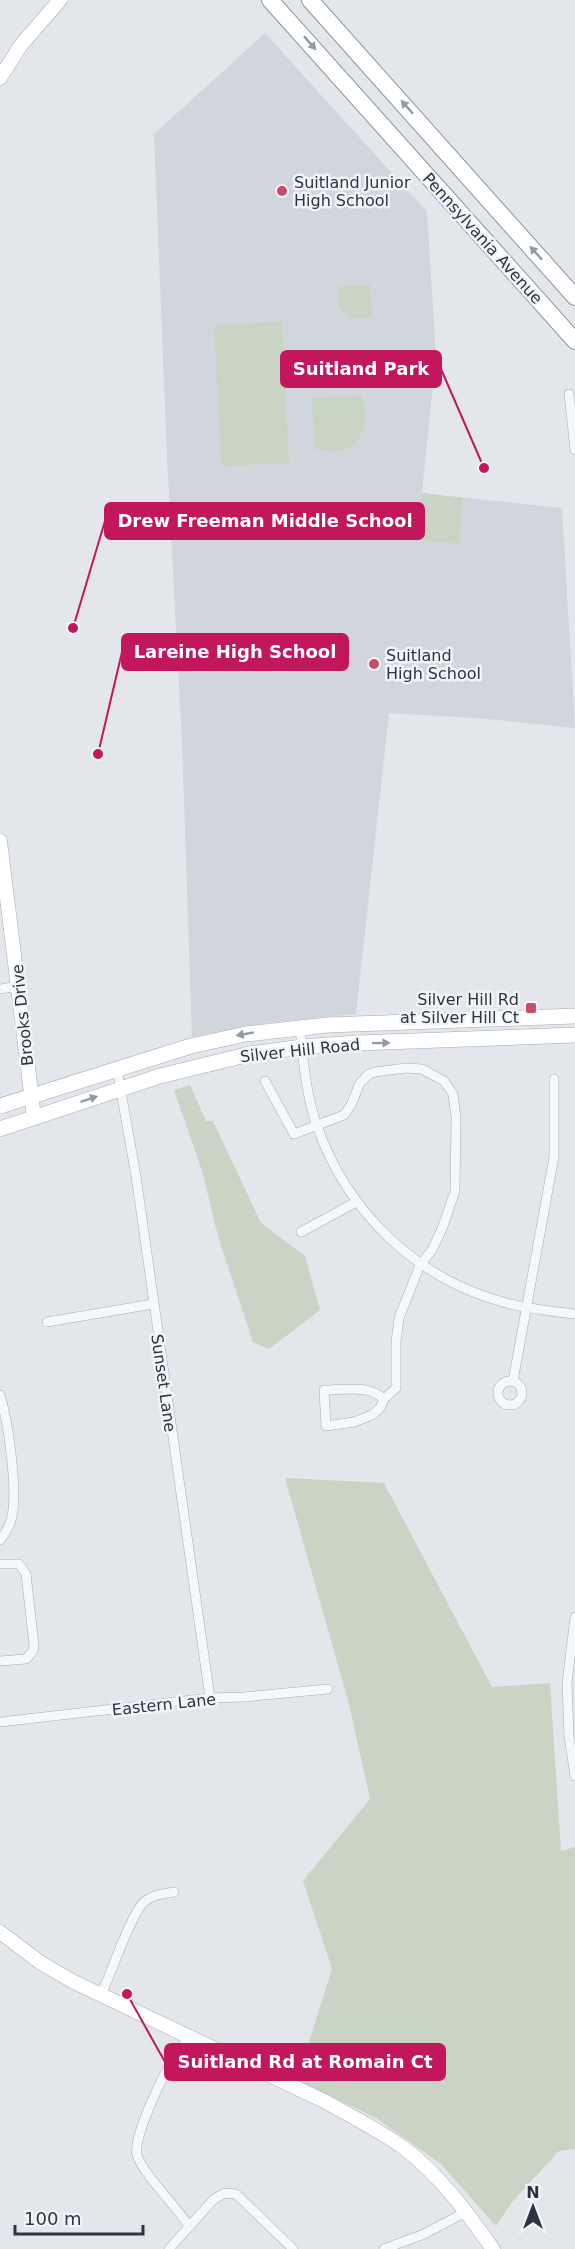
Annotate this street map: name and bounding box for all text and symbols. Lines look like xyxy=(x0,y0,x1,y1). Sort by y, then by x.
one-way arrow xyxy=(303,35,316,50)
one-way arrow xyxy=(401,100,414,115)
street label: Pennsylvania Avenue xyxy=(419,169,546,308)
place label: Suitland Junior High School xyxy=(294,173,411,210)
marker: Suitland Junior High School xyxy=(275,184,289,198)
one-way arrow xyxy=(530,246,543,261)
callout: Suitland Park xyxy=(281,351,441,387)
text: Suitland Park xyxy=(293,358,430,379)
callout: Drew Freeman Middle School xyxy=(105,503,424,539)
text: Drew Freeman Middle School xyxy=(117,510,413,531)
callout: Lareine High School xyxy=(122,634,348,670)
text: Lareine High School xyxy=(134,641,336,662)
place label: Suitland High School xyxy=(386,646,481,683)
marker: Suitland High School xyxy=(367,657,381,671)
street label: Brooks Drive xyxy=(8,963,37,1067)
place label: Silver Hill Rd at Silver Hill Ct xyxy=(400,990,519,1027)
marker: Silver Hill Rd at Silver Hill Ct xyxy=(524,1001,538,1015)
one-way arrow xyxy=(235,1030,254,1039)
street label: Silver Hill Road xyxy=(239,1035,361,1066)
one-way arrow xyxy=(372,1038,391,1047)
one-way arrow xyxy=(80,1094,98,1103)
street label: Sunset Lane xyxy=(147,1333,180,1433)
street label: Eastern Lane xyxy=(111,1690,217,1719)
callout: Suitland Rd at Romain Ct xyxy=(165,2044,445,2080)
text: Suitland Rd at Romain Ct xyxy=(177,2051,433,2072)
north arrow xyxy=(503,2177,563,2237)
text: N xyxy=(526,2183,540,2202)
scale bar xyxy=(15,2198,142,2236)
text: 100 m xyxy=(24,2208,82,2229)

